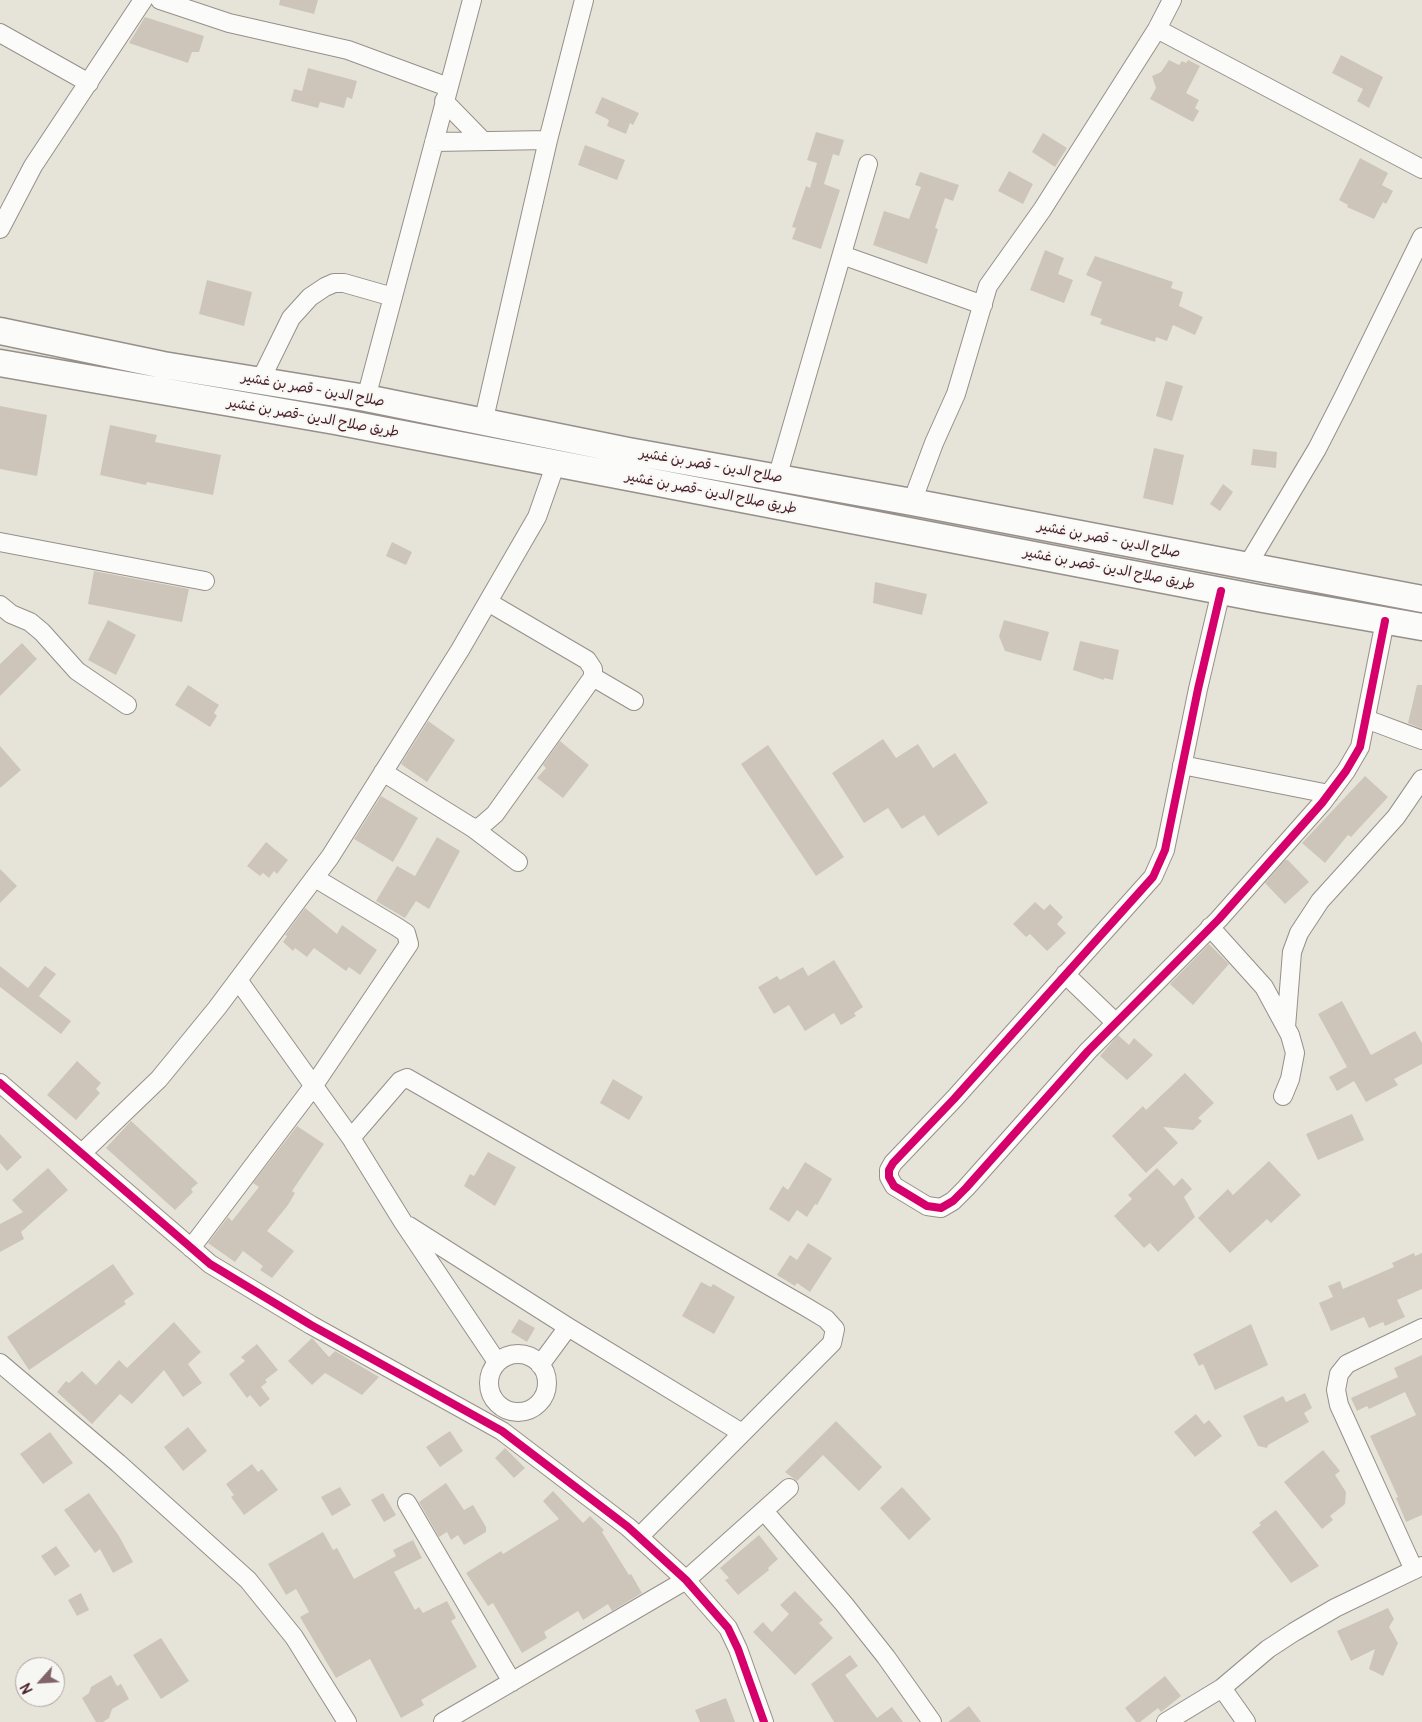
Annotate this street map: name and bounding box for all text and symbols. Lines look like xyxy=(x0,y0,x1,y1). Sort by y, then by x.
street label: صلاح الدين - قصر بن غشير xyxy=(240,369,386,411)
street label: طريق صلاح الدين -قصر بن غشير xyxy=(226,395,400,441)
street label: صلاح الدين - قصر بن غشير xyxy=(638,445,784,487)
street label: طريق صلاح الدين -قصر بن غشير xyxy=(624,468,798,518)
street label: صلاح الدين - قصر بن غشير xyxy=(1036,518,1182,562)
street label: طريق صلاح الدين -قصر بن غشير xyxy=(1022,544,1196,594)
north arrow xyxy=(15,1657,65,1707)
text: N xyxy=(17,1680,37,1696)

